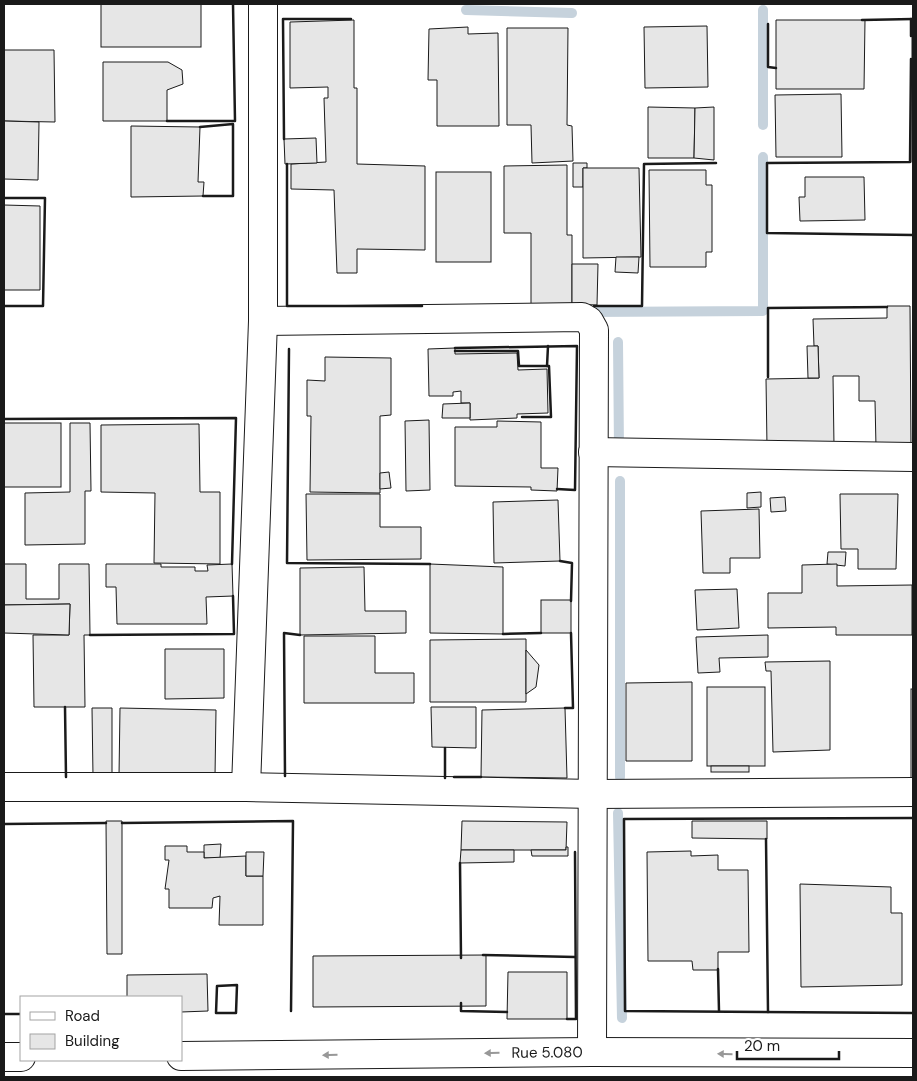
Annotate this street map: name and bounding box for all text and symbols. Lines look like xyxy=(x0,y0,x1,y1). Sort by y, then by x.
legend xyxy=(20,996,182,1061)
text: Road xyxy=(65,1006,100,1026)
scale bar xyxy=(737,1028,840,1060)
text: Building xyxy=(65,1031,120,1051)
text: 20 m xyxy=(744,1036,780,1056)
street label: Rue 5.080 xyxy=(511,1042,583,1063)
one-way arrow xyxy=(484,1049,500,1057)
one-way arrow xyxy=(716,1049,732,1057)
one-way arrow xyxy=(321,1051,337,1059)

